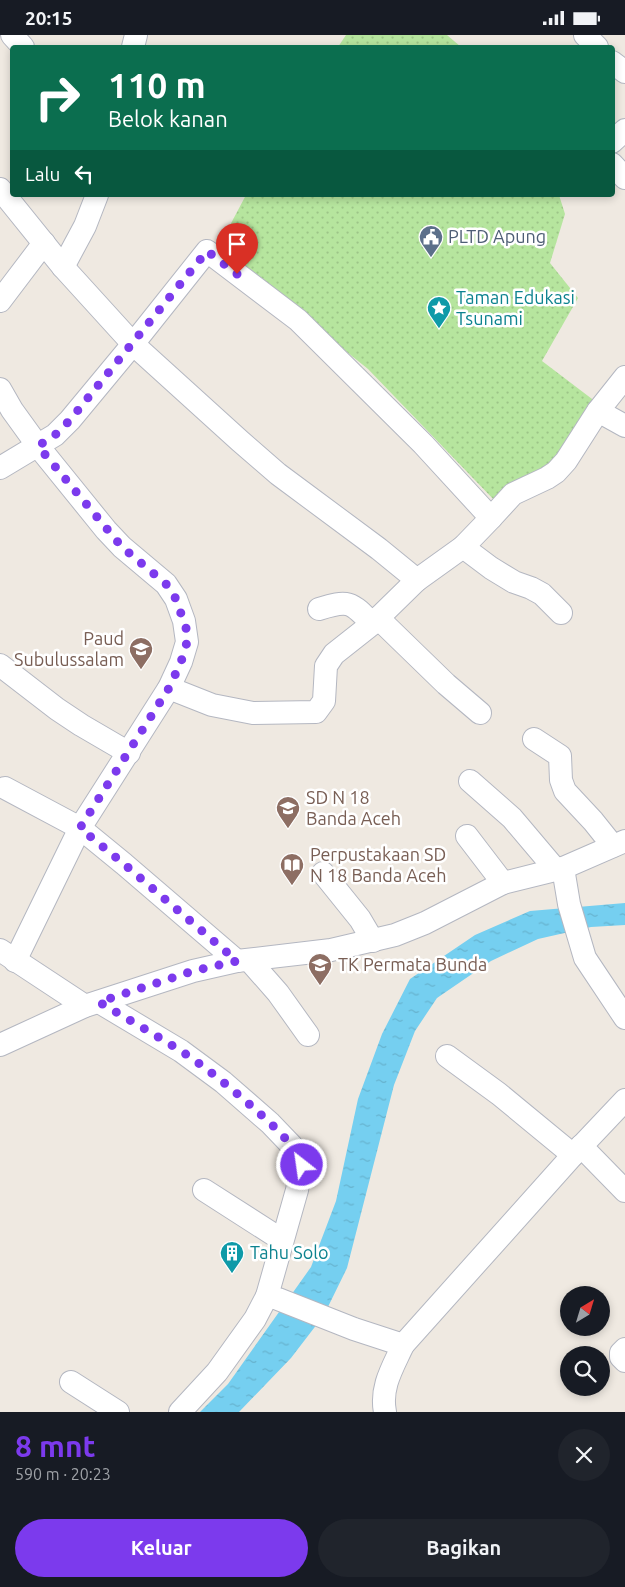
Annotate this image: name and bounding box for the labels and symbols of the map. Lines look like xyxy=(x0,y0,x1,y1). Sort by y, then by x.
pin xyxy=(216,223,258,274)
public building icon: PLTD Apung xyxy=(418,224,444,258)
place label: PLTD Apung xyxy=(448,226,546,246)
place label: Taman Edukasi Tsunami xyxy=(456,287,575,328)
place icon: Taman Edukasi Tsunami xyxy=(426,295,452,329)
place label: Paud Subulussalam xyxy=(14,628,124,669)
school or university icon: Paud Subulussalam xyxy=(128,636,154,670)
place label: SD N 18 Banda Aceh xyxy=(306,787,401,828)
school or university icon: SD N 18 Banda Aceh xyxy=(275,795,301,829)
place label: Perpustakaan SD N 18 Banda Aceh xyxy=(310,844,446,885)
library icon: Perpustakaan SD N 18 Banda Aceh xyxy=(279,852,305,886)
school or university icon: TK Permata Bunda xyxy=(307,952,333,986)
place label: TK Permata Bunda xyxy=(338,954,487,974)
position arrow xyxy=(275,1138,327,1190)
building icon: Tahu Solo xyxy=(219,1240,245,1274)
place label: Tahu Solo xyxy=(250,1242,328,1262)
north arrow xyxy=(560,1286,610,1336)

